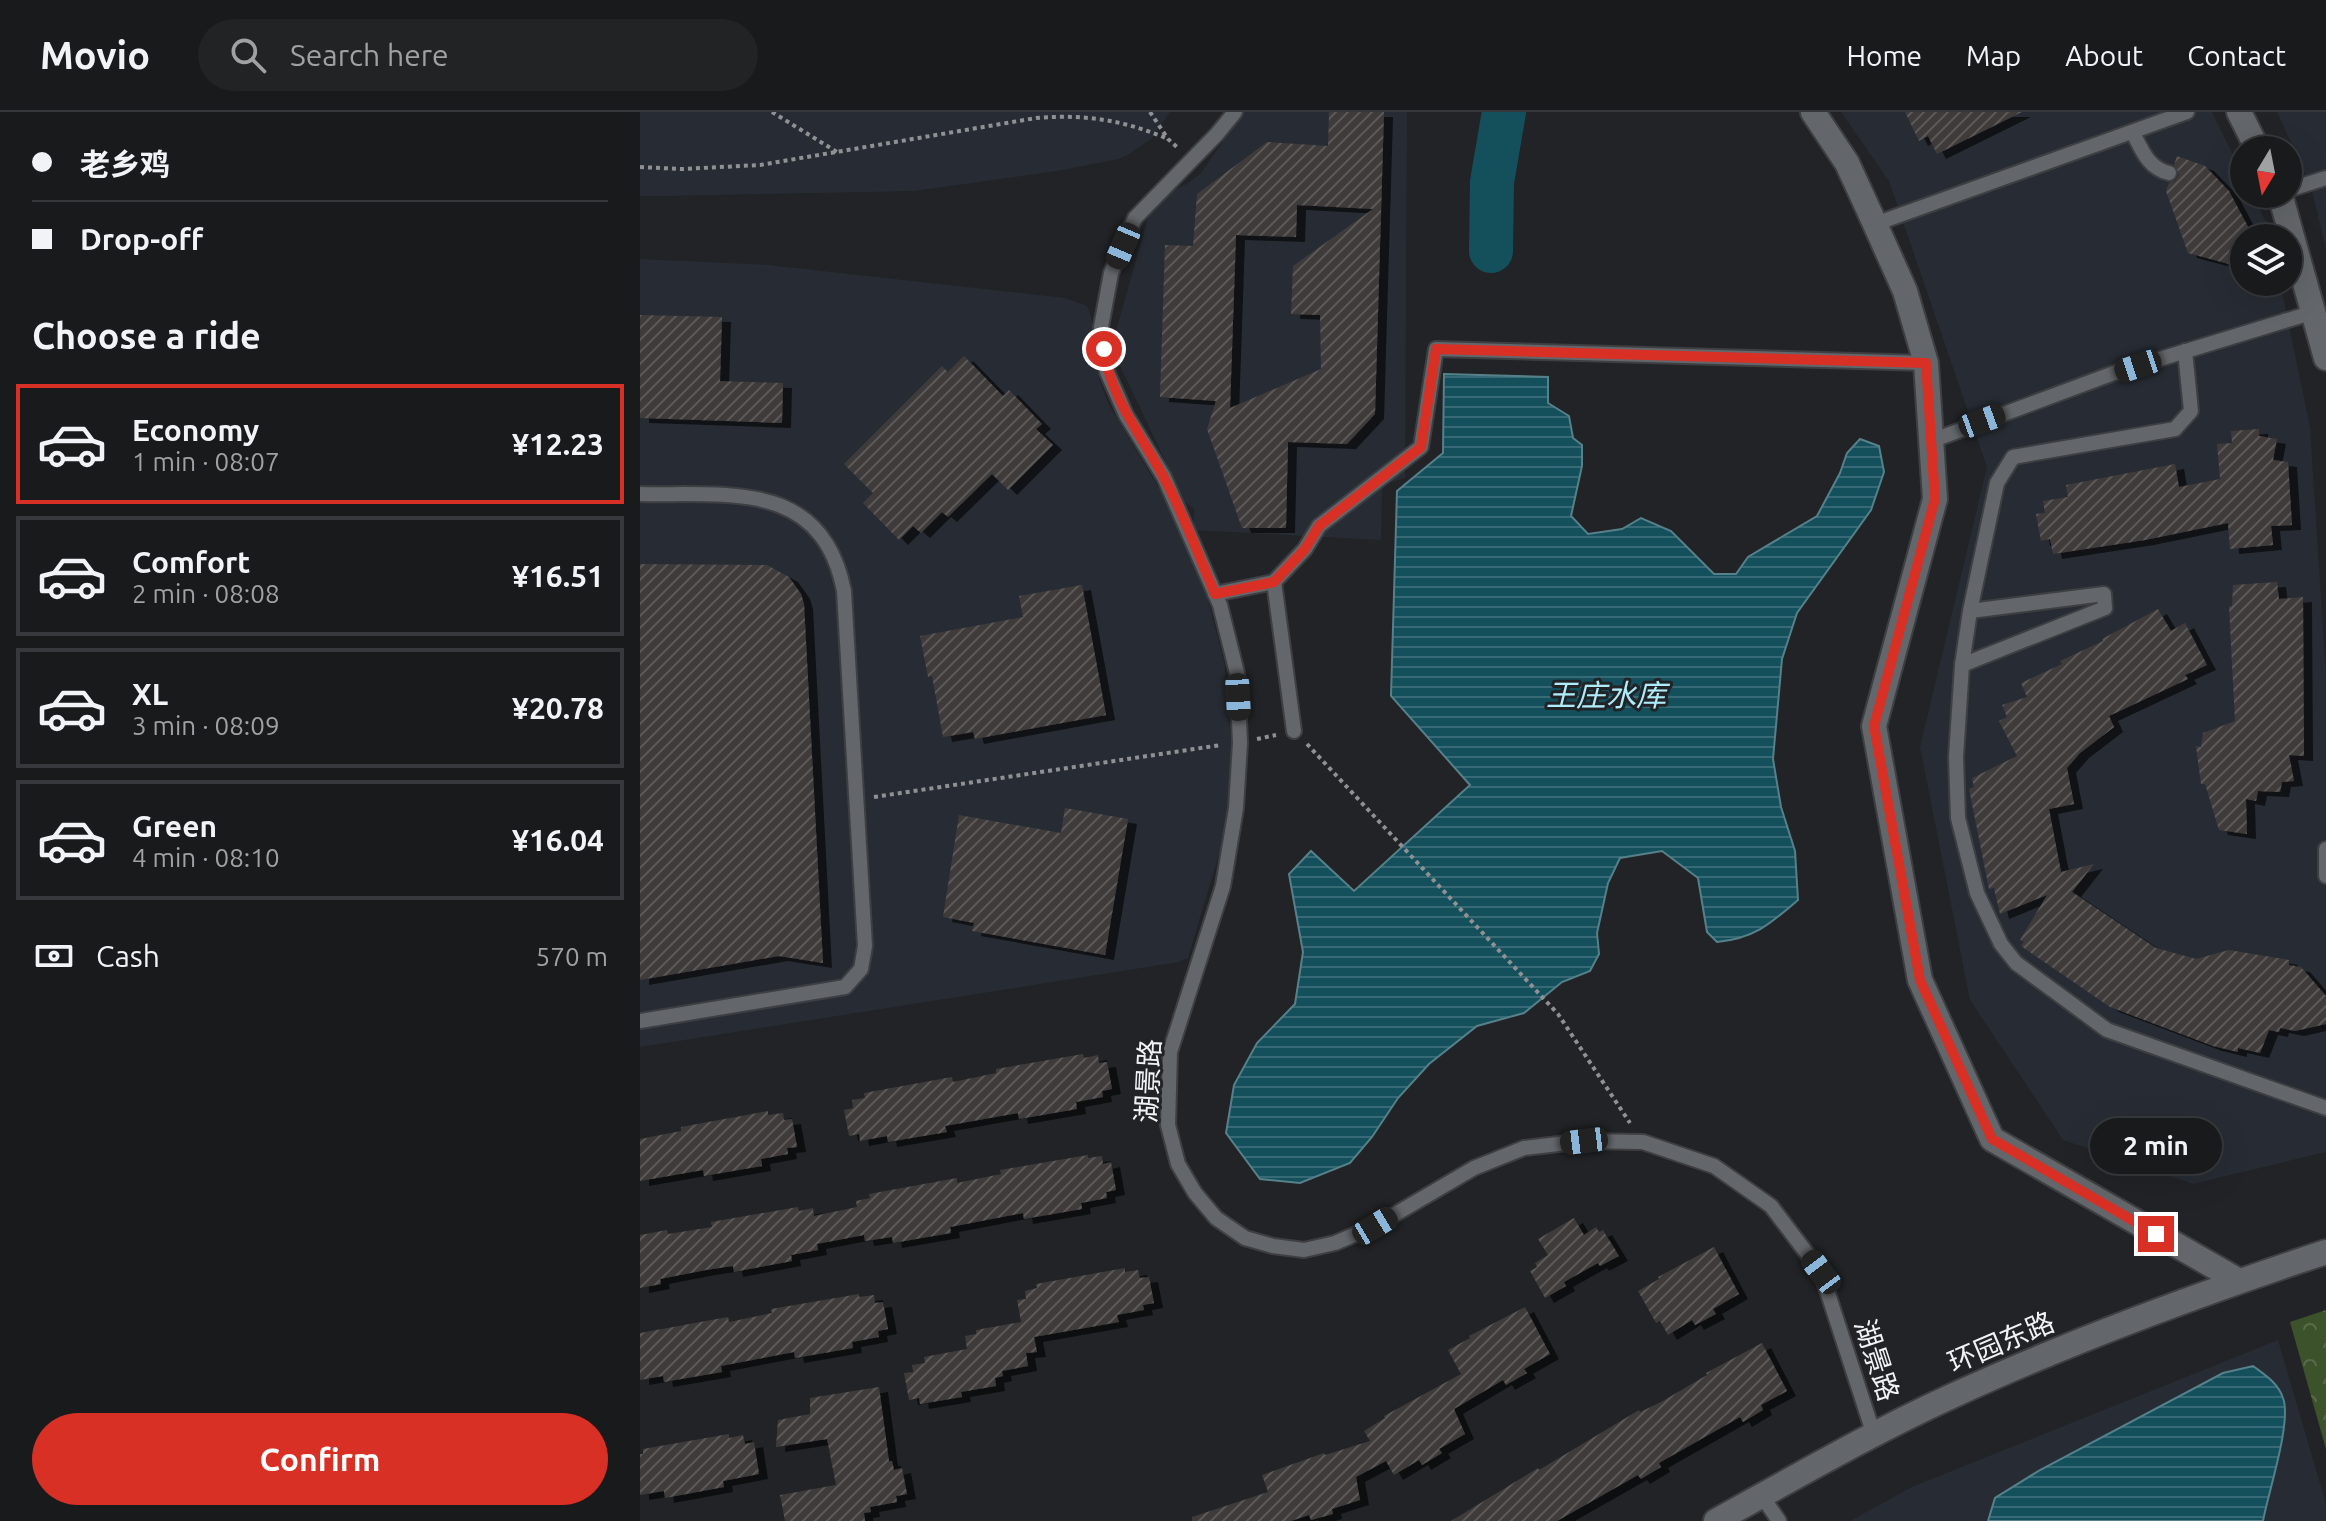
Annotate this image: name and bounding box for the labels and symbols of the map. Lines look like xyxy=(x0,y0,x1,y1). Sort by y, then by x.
north arrow xyxy=(2230,136,2302,208)
car xyxy=(1103,219,1143,273)
route start xyxy=(1086,331,1122,367)
car xyxy=(2111,347,2165,385)
car xyxy=(1955,402,2009,440)
car xyxy=(1225,672,1251,722)
water label: 王庄水库 xyxy=(1546,678,1671,712)
street label: 湖景路 xyxy=(1130,1038,1165,1124)
callout: 2 min xyxy=(2090,1118,2222,1174)
car xyxy=(1559,1126,1609,1156)
car xyxy=(1348,1203,1402,1249)
route end xyxy=(2138,1216,2174,1252)
car xyxy=(1797,1246,1845,1298)
street label: 环园东路 xyxy=(1943,1305,2058,1378)
street label: 湖景路 xyxy=(1850,1315,1905,1405)

